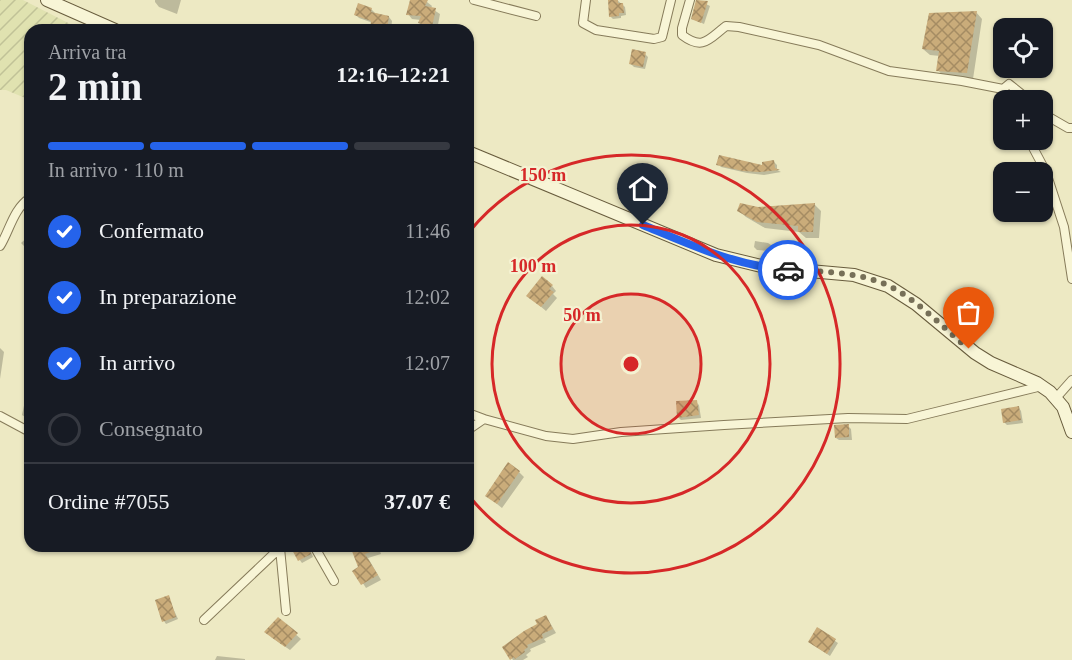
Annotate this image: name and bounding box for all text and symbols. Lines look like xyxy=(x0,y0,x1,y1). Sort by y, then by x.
map controls xyxy=(993,18,1053,222)
button: locate xyxy=(993,18,1053,78)
text: Arriva tra xyxy=(48,41,126,63)
text: 12:16–12:21 xyxy=(336,62,450,87)
text: 2 min xyxy=(48,65,142,108)
button: + xyxy=(993,90,1053,150)
text: In arrivo · 110 m xyxy=(48,159,184,181)
button: − xyxy=(993,162,1053,222)
pin xyxy=(617,163,668,225)
text: 150 m xyxy=(520,165,566,185)
icon: home xyxy=(626,172,659,205)
icon: check xyxy=(48,215,81,248)
text: Confermato xyxy=(99,218,204,243)
text: 11:46 xyxy=(405,220,450,242)
courier xyxy=(758,240,818,300)
icon: car xyxy=(772,254,805,287)
text: 100 m xyxy=(510,256,556,276)
icon: check xyxy=(48,281,81,314)
text: In preparazione xyxy=(99,284,236,309)
text: 12:02 xyxy=(404,286,450,308)
pin xyxy=(943,287,994,349)
icon: bag xyxy=(952,296,985,329)
text: 50 m xyxy=(563,305,601,325)
icon: check xyxy=(48,347,81,380)
text: In arrivo xyxy=(99,350,175,375)
text: 12:07 xyxy=(404,352,450,374)
centre of rings xyxy=(621,354,641,374)
text: Consegnato xyxy=(99,416,203,441)
text: Ordine #7055 xyxy=(48,489,170,514)
text: 37.07 € xyxy=(384,489,450,514)

